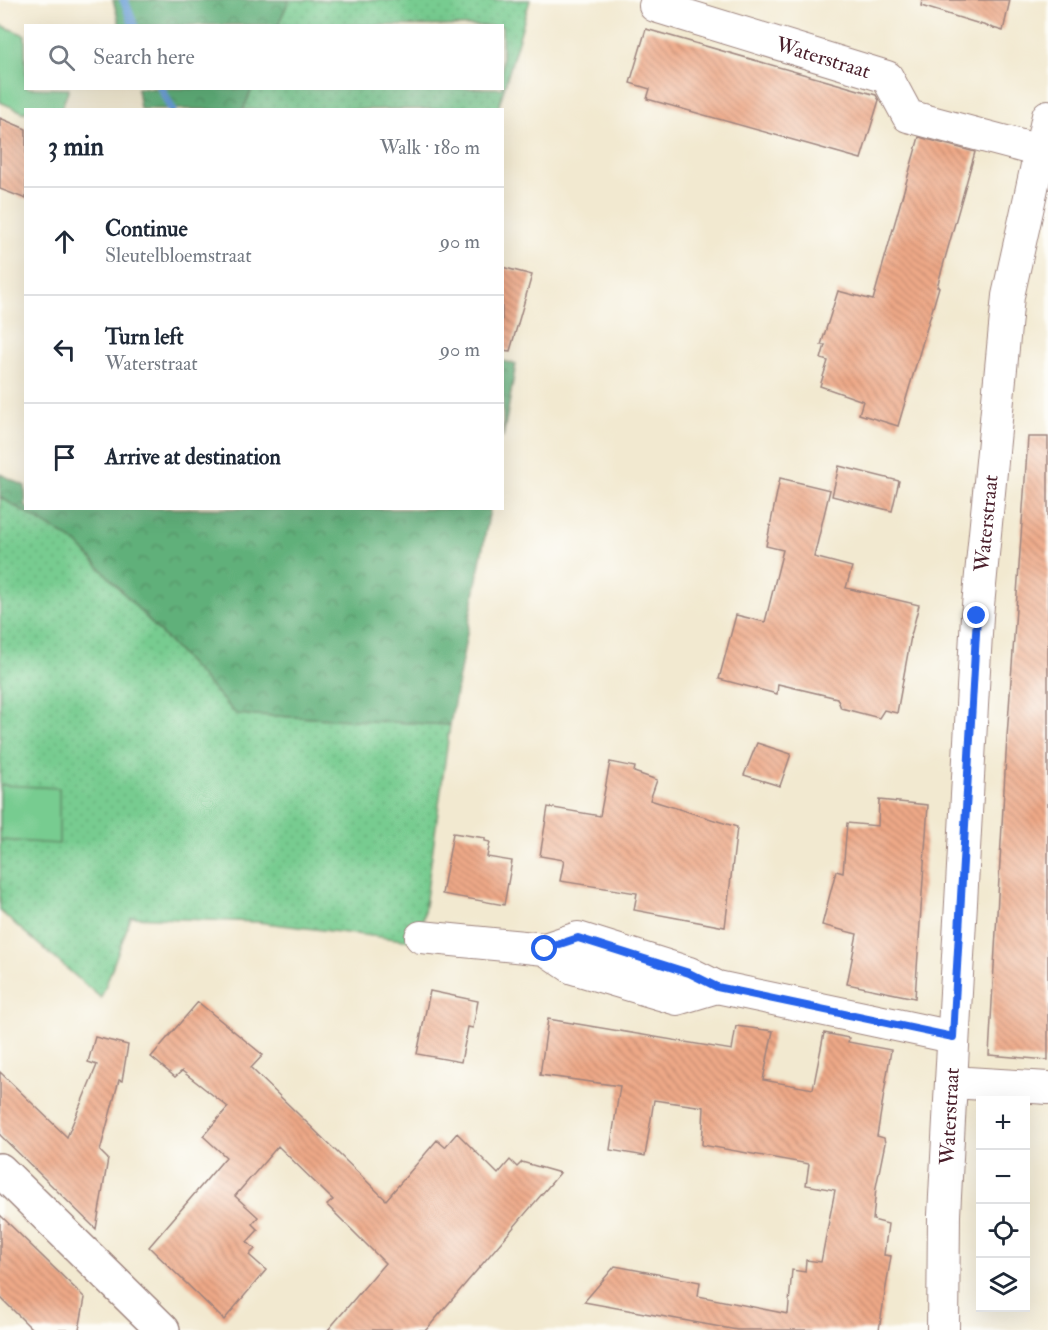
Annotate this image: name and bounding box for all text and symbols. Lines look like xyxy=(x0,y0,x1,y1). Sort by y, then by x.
search box xyxy=(24,24,504,90)
street label: Waterstraat xyxy=(772,31,874,85)
icon: search xyxy=(45,41,78,74)
text: Search here xyxy=(93,43,195,71)
text: 3 min xyxy=(48,131,104,163)
text: Walk · 180 m xyxy=(380,135,480,160)
text: Continue xyxy=(105,215,188,243)
icon: ahead xyxy=(48,225,81,258)
text: 90 m xyxy=(440,229,480,254)
text: Sleutelbloemstraat xyxy=(105,243,252,268)
text: Turn left xyxy=(105,323,184,351)
icon: left xyxy=(48,333,81,366)
text: 90 m xyxy=(440,337,480,362)
text: Waterstraat xyxy=(105,351,198,376)
icon: arrive xyxy=(48,441,81,474)
text: Arrive at destination xyxy=(105,443,281,471)
street label: Waterstraat xyxy=(968,473,1005,574)
route end xyxy=(963,602,989,628)
route start xyxy=(531,935,557,961)
street label: Waterstraat xyxy=(934,1067,966,1167)
map controls xyxy=(976,1096,1030,1312)
button: + xyxy=(976,1096,1030,1150)
button: − xyxy=(976,1150,1030,1204)
button: locate xyxy=(976,1204,1030,1258)
button: layers xyxy=(976,1258,1030,1312)

